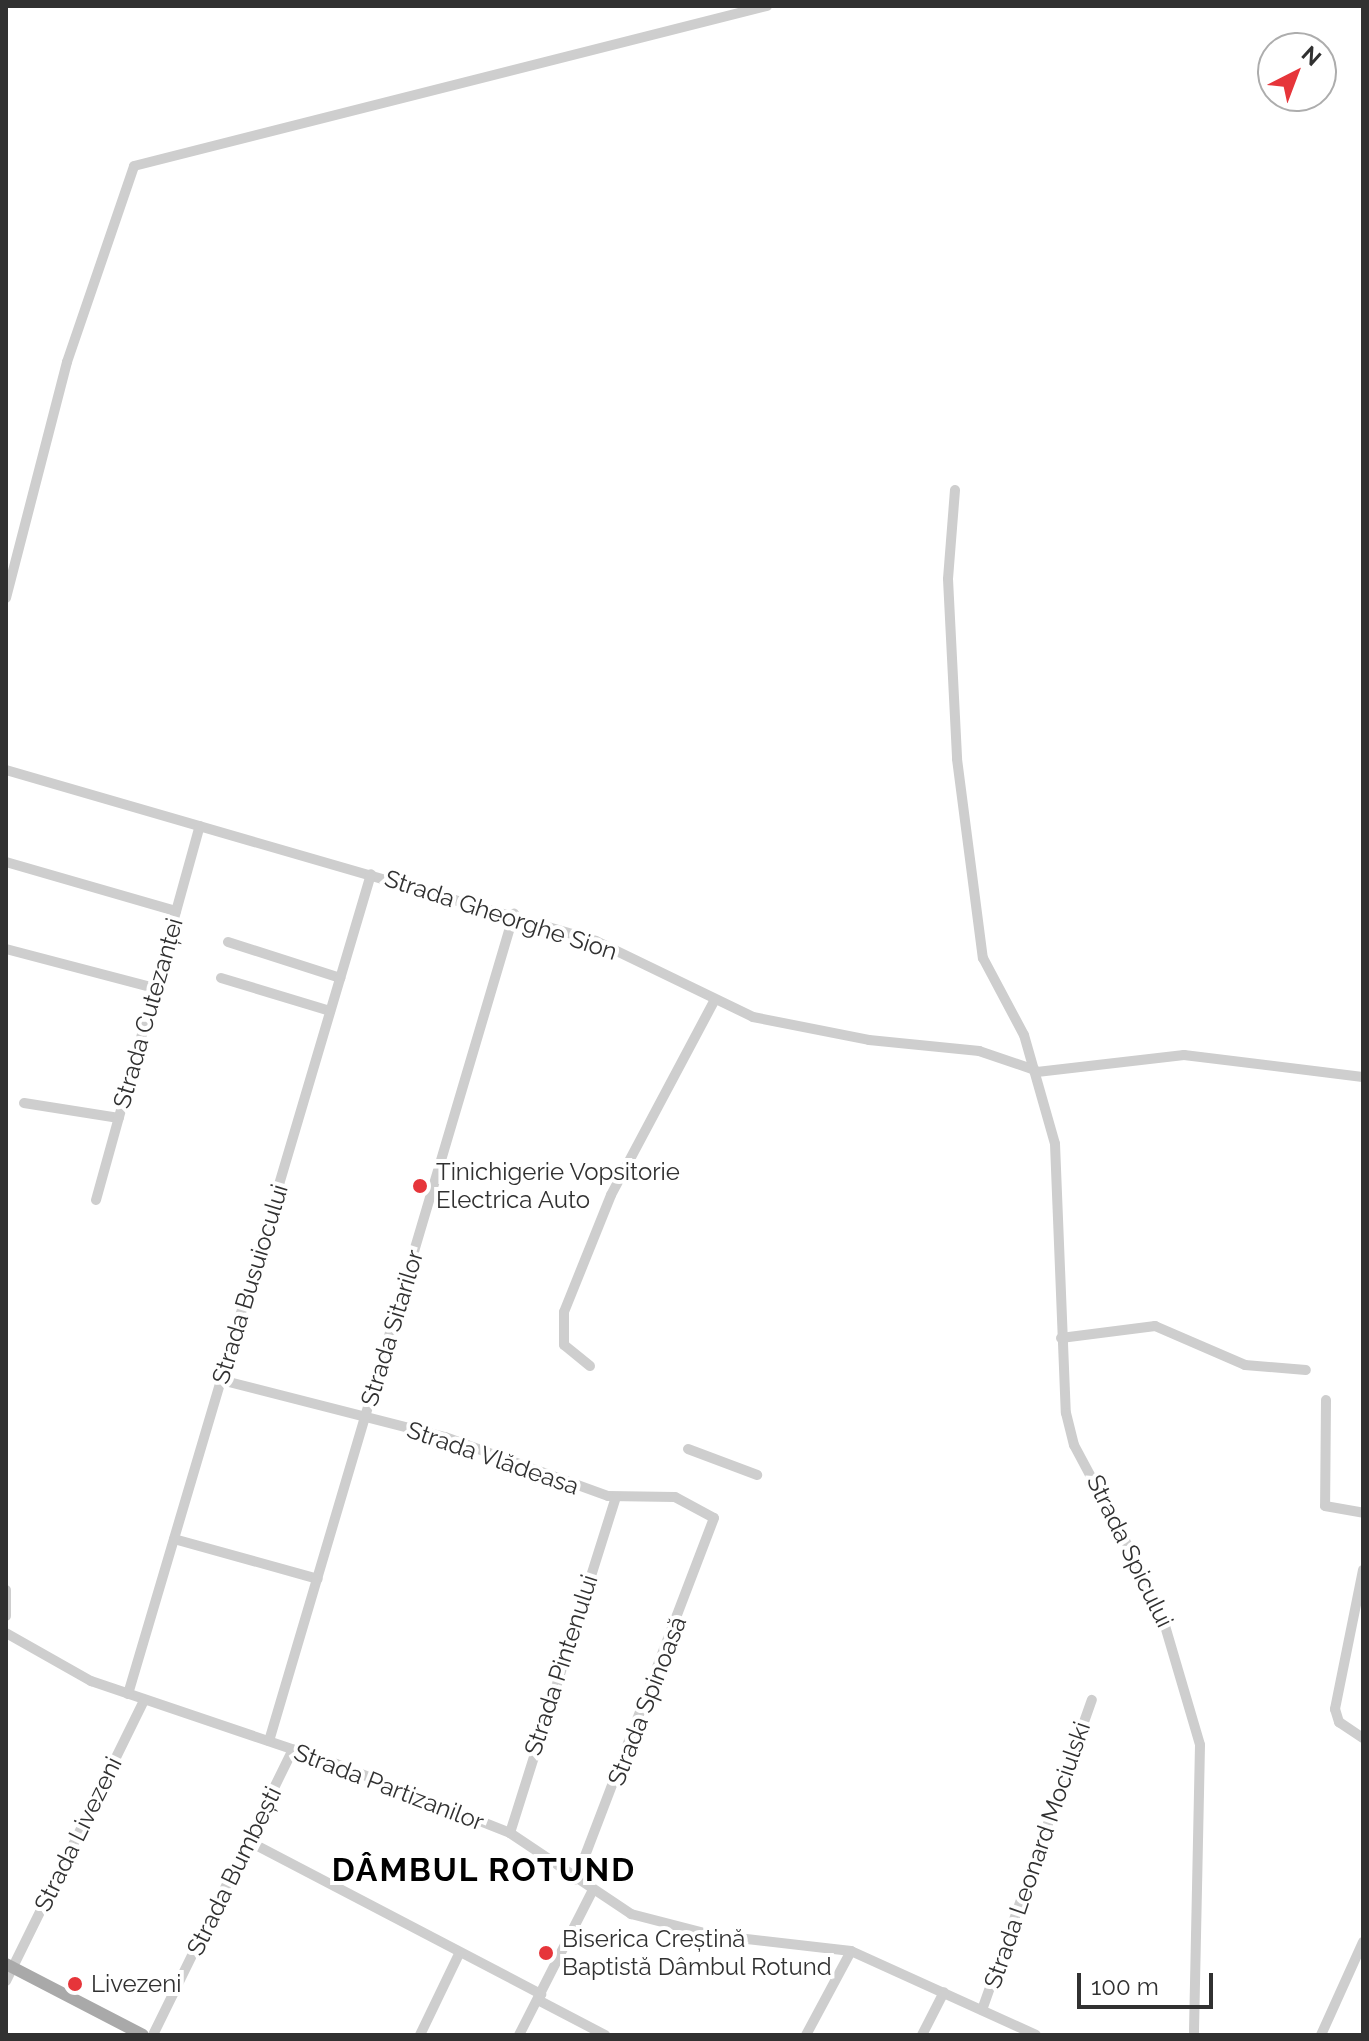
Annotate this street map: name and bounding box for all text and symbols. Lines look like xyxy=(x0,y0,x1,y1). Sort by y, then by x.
north arrow xyxy=(1257,32,1337,112)
text: N xyxy=(1297,40,1327,71)
street label: Strada Gheorghe Sion xyxy=(381,864,621,966)
street label: Strada Cutezanței xyxy=(107,915,189,1111)
place label: Tinichigerie Vopsitorie Electrica Auto xyxy=(436,1158,681,1214)
marker: Tinichigerie Vopsitorie Electrica Auto xyxy=(411,1177,429,1195)
street label: Strada Busuiocului xyxy=(206,1181,294,1387)
street label: Strada Sitarilor xyxy=(355,1246,429,1410)
street label: Strada Vlădeasa xyxy=(403,1415,583,1501)
street label: Strada Spicului xyxy=(1081,1470,1179,1632)
street label: Strada Pintenului xyxy=(518,1571,604,1759)
street label: Strada Spinoasă xyxy=(602,1612,692,1790)
street label: Strada Leonard Mociulski xyxy=(978,1718,1096,1992)
street label: Strada Partizanilor xyxy=(290,1738,488,1836)
street label: Strada Livezeni xyxy=(28,1752,128,1916)
street label: Strada Bumbești xyxy=(181,1782,287,1960)
district label: DÂMBUL ROTUND xyxy=(331,1851,637,1889)
place label: Biserica Creștină Baptistă Dâmbul Rotund xyxy=(562,1925,832,1981)
marker: Biserica Creștină Baptistă Dâmbul Rotund xyxy=(537,1944,555,1962)
scale bar xyxy=(1081,1957,1217,2007)
place label: Livezeni xyxy=(91,1970,181,1998)
text: 100 m xyxy=(1091,1972,1159,2001)
marker: Livezeni xyxy=(66,1975,84,1993)

